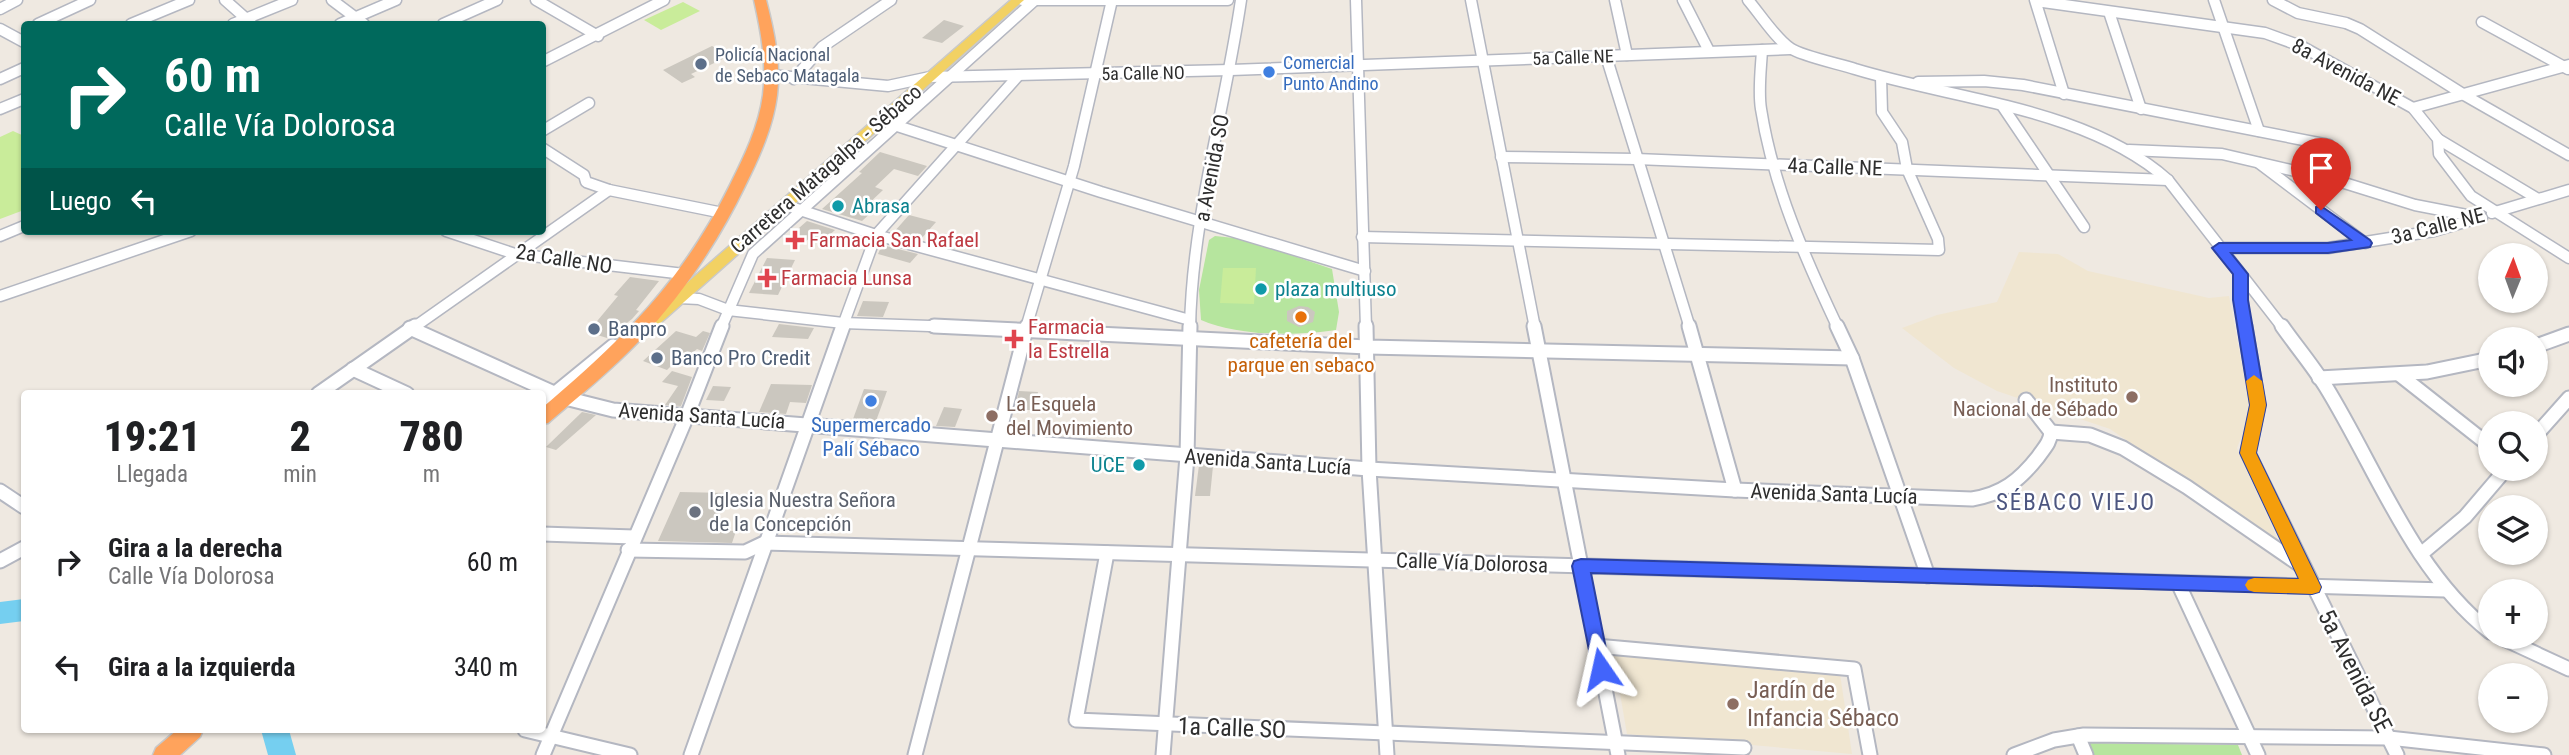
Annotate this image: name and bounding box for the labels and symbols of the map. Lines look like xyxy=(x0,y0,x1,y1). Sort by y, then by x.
street label: 8a Avenida NE xyxy=(2288,33,2404,111)
place label: Policía Nacional de Sebaco Matagala xyxy=(715,44,860,86)
street label: 5a Calle NE xyxy=(1532,45,1614,69)
place label: Comercial Punto Andino xyxy=(1283,52,1379,94)
marker: Policía Nacional de Sebaco Matagala xyxy=(693,56,709,72)
street label: 5a Calle NO xyxy=(1101,62,1185,84)
marker: Comercial Punto Andino xyxy=(1261,64,1277,80)
street label: Carretera Matagalpa - Sébaco xyxy=(726,79,926,259)
street label: a Avenida SO xyxy=(1190,112,1234,224)
pin xyxy=(2291,138,2351,210)
street label: 4a Calle NE xyxy=(1787,153,1883,181)
place label: Abrasa xyxy=(852,194,910,218)
marker: Abrasa xyxy=(830,198,846,214)
street label: 3a Calle NE xyxy=(2389,203,2487,249)
place label: Farmacia San Rafael xyxy=(809,228,979,252)
marker: Farmacia San Rafael xyxy=(787,232,803,248)
street label: 2a Calle NO xyxy=(514,240,614,278)
north arrow xyxy=(2478,243,2548,313)
place label: Farmacia Lunsa xyxy=(781,266,912,290)
marker: Farmacia Lunsa xyxy=(759,270,775,286)
place label: plaza multiuso xyxy=(1275,277,1396,301)
marker: plaza multiuso xyxy=(1253,281,1269,297)
marker: cafetería del parque en sebaco xyxy=(1293,309,1309,325)
place label: Farmacia la Estrella xyxy=(1028,315,1110,363)
place label: Banpro xyxy=(608,317,667,341)
marker: Banpro xyxy=(586,321,602,337)
place label: cafetería del parque en sebaco xyxy=(1228,329,1374,377)
marker: Farmacia la Estrella xyxy=(1006,331,1022,347)
place label: Banco Pro Credit xyxy=(671,346,810,370)
marker: Banco Pro Credit xyxy=(649,350,665,366)
place label: Instituto Nacional de Sébado xyxy=(1953,373,2118,421)
marker: Instituto Nacional de Sébado xyxy=(2124,389,2140,405)
place label: La Esquela del Movimiento xyxy=(1006,392,1133,440)
marker: Supermercado Palí Sébaco xyxy=(863,393,879,409)
street label: Avenida Santa Lucía xyxy=(618,398,786,434)
marker: La Esquela del Movimiento xyxy=(984,408,1000,424)
place label: Supermercado Palí Sébaco xyxy=(811,413,931,461)
street label: Avenida Santa Lucía xyxy=(1184,444,1352,480)
place label: UCE xyxy=(1091,453,1125,477)
marker: UCE xyxy=(1131,457,1147,473)
street label: Avenida Santa Lucía xyxy=(1750,479,1918,509)
place label: Iglesia Nuestra Señora de la Concepción xyxy=(709,488,896,536)
district label: SÉBACO VIEJO xyxy=(1996,488,2156,516)
marker: Iglesia Nuestra Señora de la Concepción xyxy=(687,504,703,520)
street label: Calle Vía Dolorosa xyxy=(1396,548,1548,578)
street label: 5a Avenida SE xyxy=(2312,605,2398,737)
position arrow xyxy=(1564,632,1638,706)
place label: Jardín de Infancia Sébaco xyxy=(1747,676,1899,732)
marker: Jardín de Infancia Sébaco xyxy=(1725,696,1741,712)
street label: 1a Calle SO xyxy=(1177,712,1287,744)

